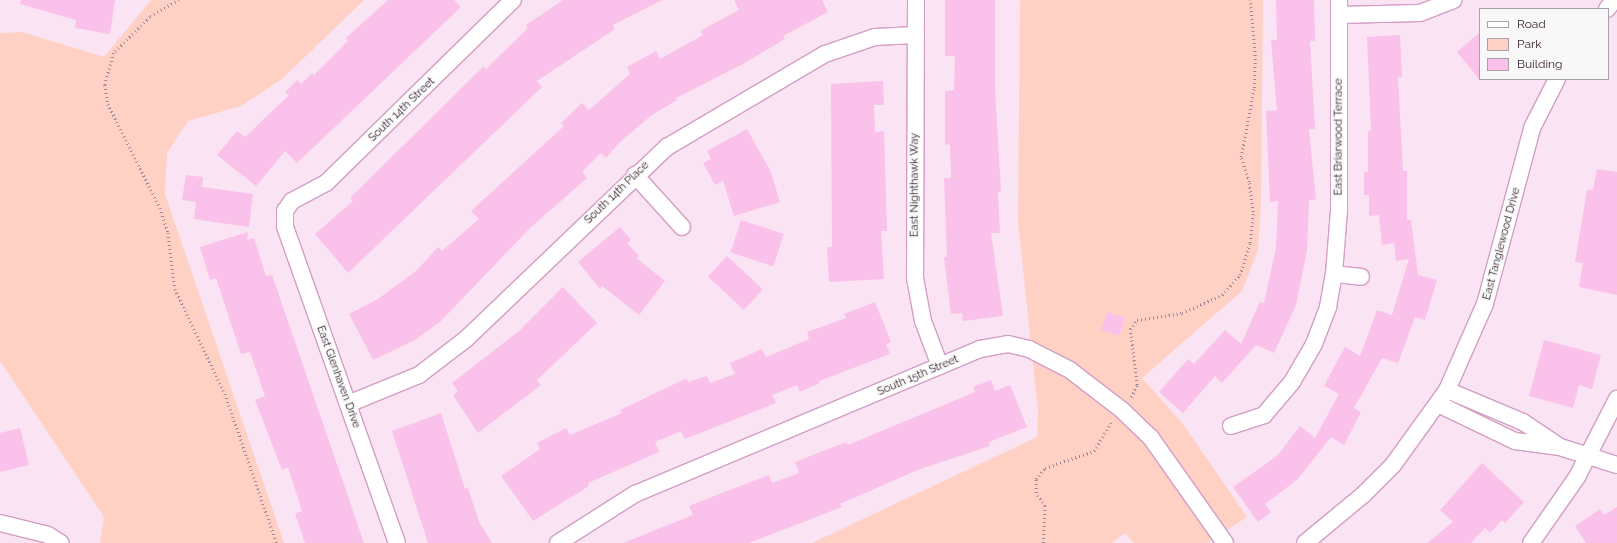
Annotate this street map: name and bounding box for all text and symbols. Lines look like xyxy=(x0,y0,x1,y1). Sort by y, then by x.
legend xyxy=(1479,8,1609,80)
text: Road xyxy=(1517,17,1546,31)
text: Park xyxy=(1517,37,1542,51)
text: Building xyxy=(1517,57,1563,71)
street label: South 14th Street xyxy=(366,75,438,145)
street label: East Briarwood Terrace xyxy=(1332,78,1346,196)
street label: East Nighthawk Way xyxy=(908,133,922,237)
street label: South 14th Place xyxy=(582,159,652,227)
street label: East Tanglewood Drive xyxy=(1481,186,1523,302)
street label: East Glenhaven Drive xyxy=(313,324,363,430)
street label: South 15th Street xyxy=(875,353,961,399)

